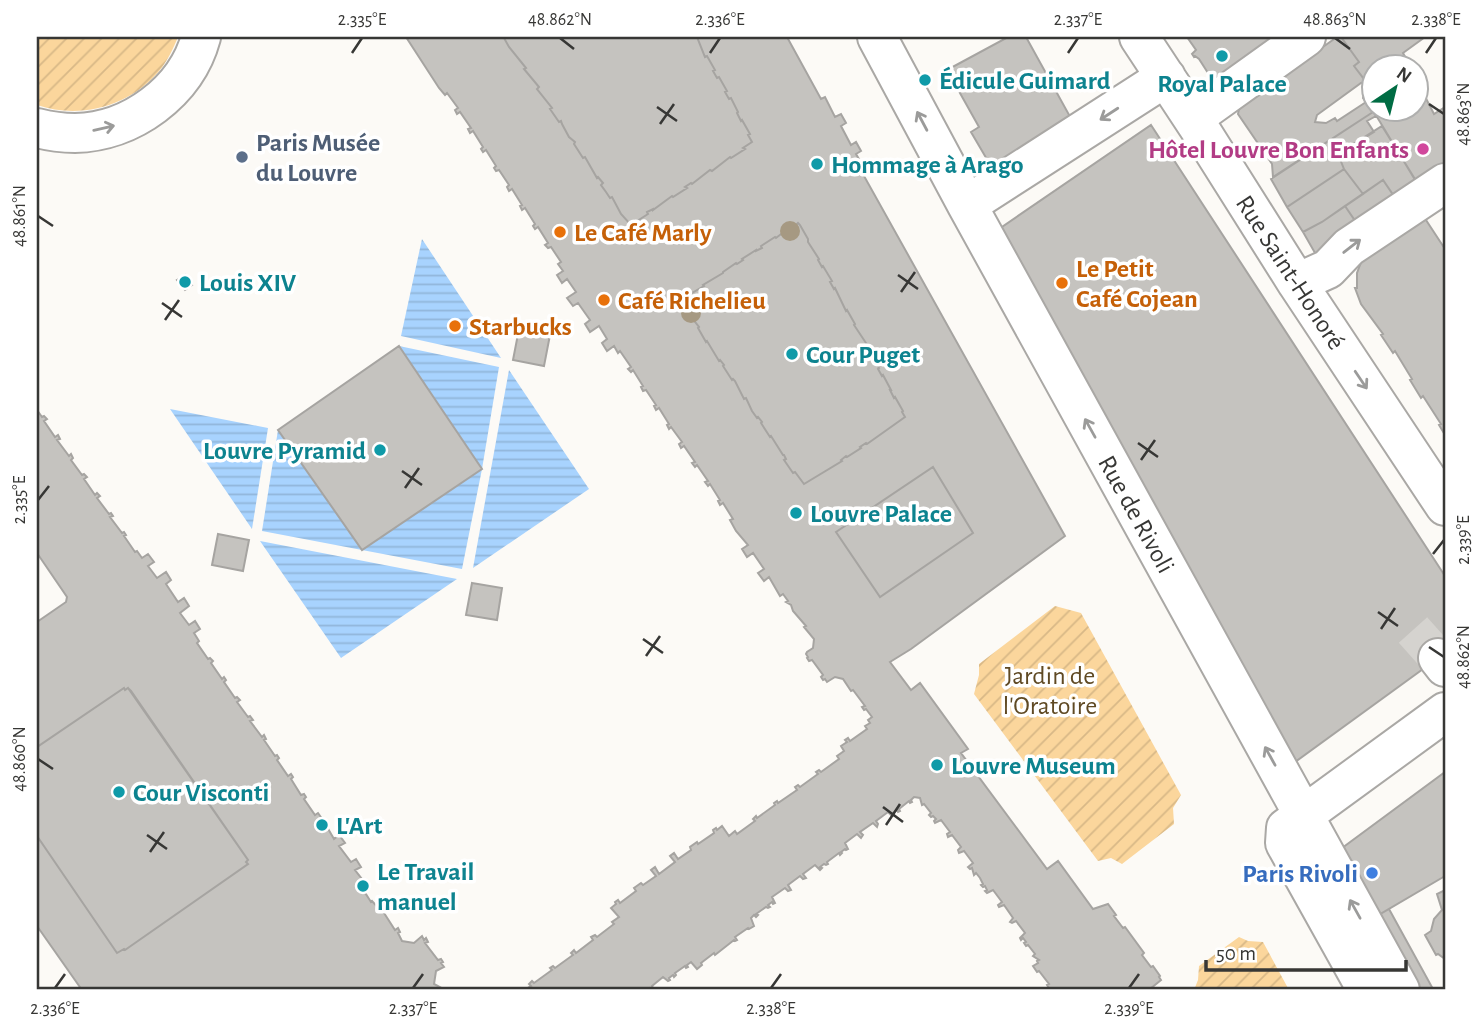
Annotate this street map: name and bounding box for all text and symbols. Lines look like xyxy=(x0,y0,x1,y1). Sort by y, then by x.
text: 2.335°E xyxy=(338,11,387,29)
text: 48.862°N xyxy=(528,11,592,29)
text: 2.336°E xyxy=(695,11,745,29)
text: 2.337°E xyxy=(1054,11,1103,29)
text: 48.863°N xyxy=(1303,11,1367,29)
text: 2.338°E xyxy=(1411,11,1461,29)
marker: Royal Palace xyxy=(1214,48,1230,64)
north arrow xyxy=(1360,52,1430,122)
text: N xyxy=(1393,64,1415,87)
place label: Édicule Guimard xyxy=(939,66,1111,94)
place label: Royal Palace xyxy=(1157,71,1287,97)
marker: Édicule Guimard xyxy=(917,72,933,88)
text: 48.863°N xyxy=(1455,82,1473,146)
one-way arrow xyxy=(1099,107,1119,121)
one-way arrow xyxy=(914,111,928,132)
one-way arrow xyxy=(92,121,115,135)
place label: Paris Musée du Louvre xyxy=(256,130,380,186)
place label: Hôtel Louvre Bon Enfants xyxy=(1148,137,1409,163)
marker: Hôtel Louvre Bon Enfants xyxy=(1415,141,1431,157)
marker: Paris Musée du Louvre xyxy=(234,149,250,165)
place label: Hommage à Arago xyxy=(831,152,1024,178)
marker: Hommage à Arago xyxy=(809,156,825,172)
text: 48.861°N xyxy=(11,185,29,247)
street label: Rue Saint-Honoré xyxy=(1231,191,1350,354)
place label: Le Café Marly xyxy=(574,220,712,246)
marker: Le Café Marly xyxy=(552,224,568,240)
one-way arrow xyxy=(1343,238,1361,253)
place label: Le Petit Café Cojean xyxy=(1076,256,1198,312)
place label: Louis XIV xyxy=(199,270,297,296)
marker: Louis XIV xyxy=(177,274,193,290)
marker: Le Petit Café Cojean xyxy=(1054,275,1070,291)
place label: Café Richelieu xyxy=(618,288,766,314)
marker: Café Richelieu xyxy=(596,292,612,308)
place label: Starbucks xyxy=(469,314,572,340)
marker: Starbucks xyxy=(447,318,463,334)
place label: Cour Puget xyxy=(806,342,920,368)
marker: Cour Puget xyxy=(784,346,800,362)
one-way arrow xyxy=(1354,370,1368,389)
one-way arrow xyxy=(1083,418,1097,438)
place label: Louvre Pyramid xyxy=(203,438,366,464)
marker: Louvre Pyramid xyxy=(372,442,388,458)
street label: Rue de Rivoli xyxy=(1093,451,1179,578)
text: 2.335°E xyxy=(11,475,29,524)
place label: Louvre Palace xyxy=(810,501,952,527)
marker: Louvre Palace xyxy=(788,505,804,521)
text: 2.339°E xyxy=(1455,515,1473,565)
text: 48.862°N xyxy=(1455,625,1473,689)
park label: Jardin de l'Oratoire xyxy=(1003,663,1097,719)
text: 48.860°N xyxy=(11,726,29,792)
one-way arrow xyxy=(1263,746,1276,767)
place label: Louvre Museum xyxy=(951,753,1116,779)
marker: Louvre Museum xyxy=(929,757,945,773)
place label: Cour Visconti xyxy=(133,780,269,806)
marker: Cour Visconti xyxy=(111,784,127,800)
place label: L'Art xyxy=(336,813,382,839)
marker: L'Art xyxy=(314,817,330,833)
place label: Le Travail manuel xyxy=(377,859,474,915)
place label: Paris Rivoli xyxy=(1242,861,1358,887)
marker: Paris Rivoli xyxy=(1364,865,1380,881)
marker: Le Travail manuel xyxy=(355,878,371,894)
one-way arrow xyxy=(1348,899,1361,920)
scale bar xyxy=(1206,929,1405,973)
text: 50 m xyxy=(1216,943,1256,964)
text: 2.336°E xyxy=(30,1000,80,1018)
text: 2.337°E xyxy=(389,1000,438,1018)
text: 2.338°E xyxy=(746,1000,796,1018)
text: 2.339°E xyxy=(1104,1000,1154,1018)

